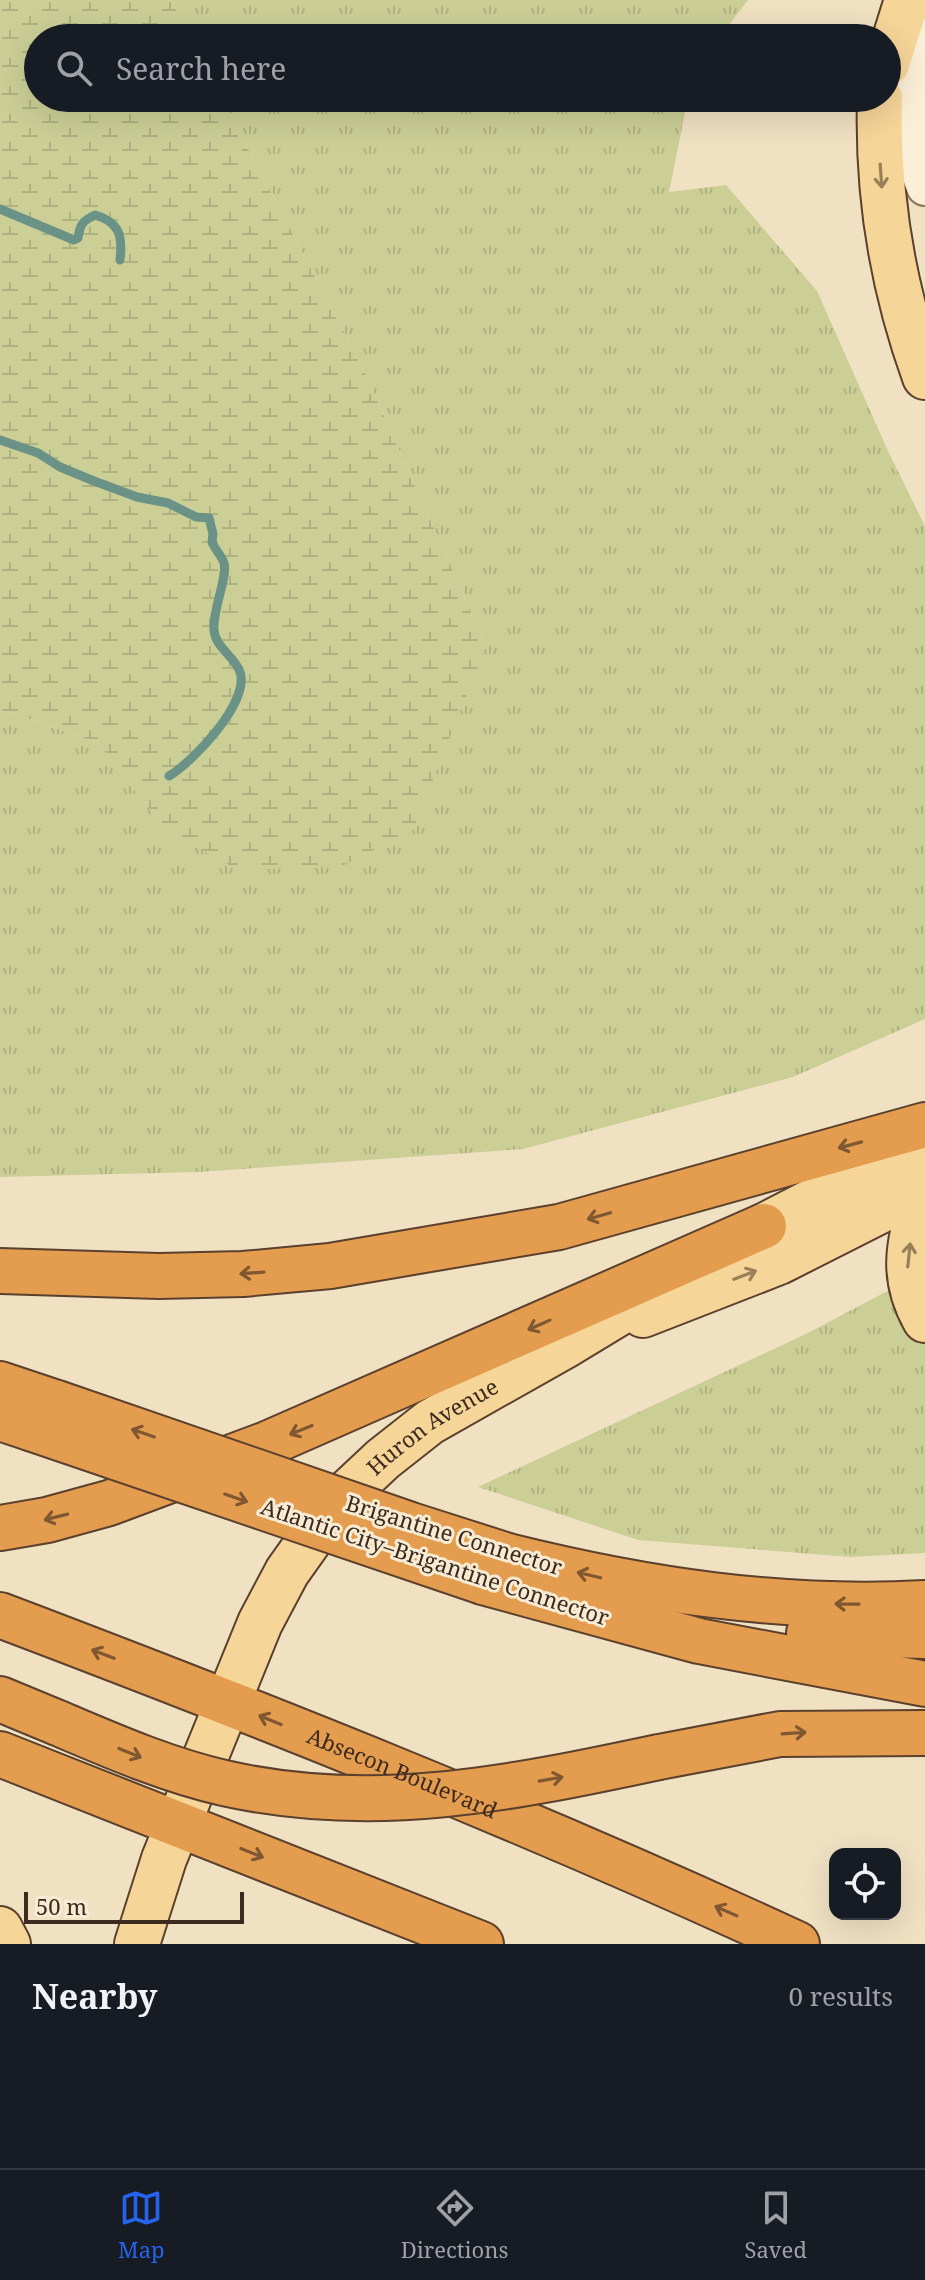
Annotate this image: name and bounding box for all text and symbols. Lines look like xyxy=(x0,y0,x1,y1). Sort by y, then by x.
search box xyxy=(24,24,901,112)
icon: search xyxy=(52,46,96,90)
text: Search here xyxy=(116,48,286,89)
one-way arrow xyxy=(874,162,889,189)
one-way arrow xyxy=(837,1139,863,1154)
one-way arrow xyxy=(587,1209,613,1224)
one-way arrow xyxy=(902,1243,917,1269)
one-way arrow xyxy=(239,1266,266,1281)
one-way arrow xyxy=(732,1267,757,1281)
one-way arrow xyxy=(527,1319,551,1334)
street label: Huron Avenue xyxy=(359,1371,503,1481)
one-way arrow xyxy=(130,1424,155,1439)
one-way arrow xyxy=(289,1424,314,1438)
street label: Brigantine Connector xyxy=(342,1487,567,1581)
street label: Atlantic City–Brigantine Connector xyxy=(257,1490,614,1632)
one-way arrow xyxy=(223,1492,248,1507)
one-way arrow xyxy=(43,1511,69,1526)
one-way arrow xyxy=(577,1567,603,1582)
one-way arrow xyxy=(834,1596,861,1612)
one-way arrow xyxy=(91,1646,116,1660)
one-way arrow xyxy=(258,1712,283,1726)
street label: Absecon Boulevard xyxy=(303,1720,503,1825)
one-way arrow xyxy=(780,1725,807,1740)
one-way arrow xyxy=(117,1747,142,1761)
one-way arrow xyxy=(537,1771,563,1786)
one-way arrow xyxy=(239,1846,264,1861)
map controls xyxy=(829,1848,901,1920)
button: locate xyxy=(829,1848,901,1920)
scale bar xyxy=(24,1888,244,1924)
text: 50 m xyxy=(36,1891,87,1921)
one-way arrow xyxy=(714,1903,739,1918)
text: Nearby xyxy=(32,1973,158,2019)
text: 0 results xyxy=(788,1978,893,2014)
tab: Map xyxy=(118,2186,165,2264)
tab: Directions xyxy=(401,2186,508,2264)
tab: Saved xyxy=(745,2186,807,2264)

